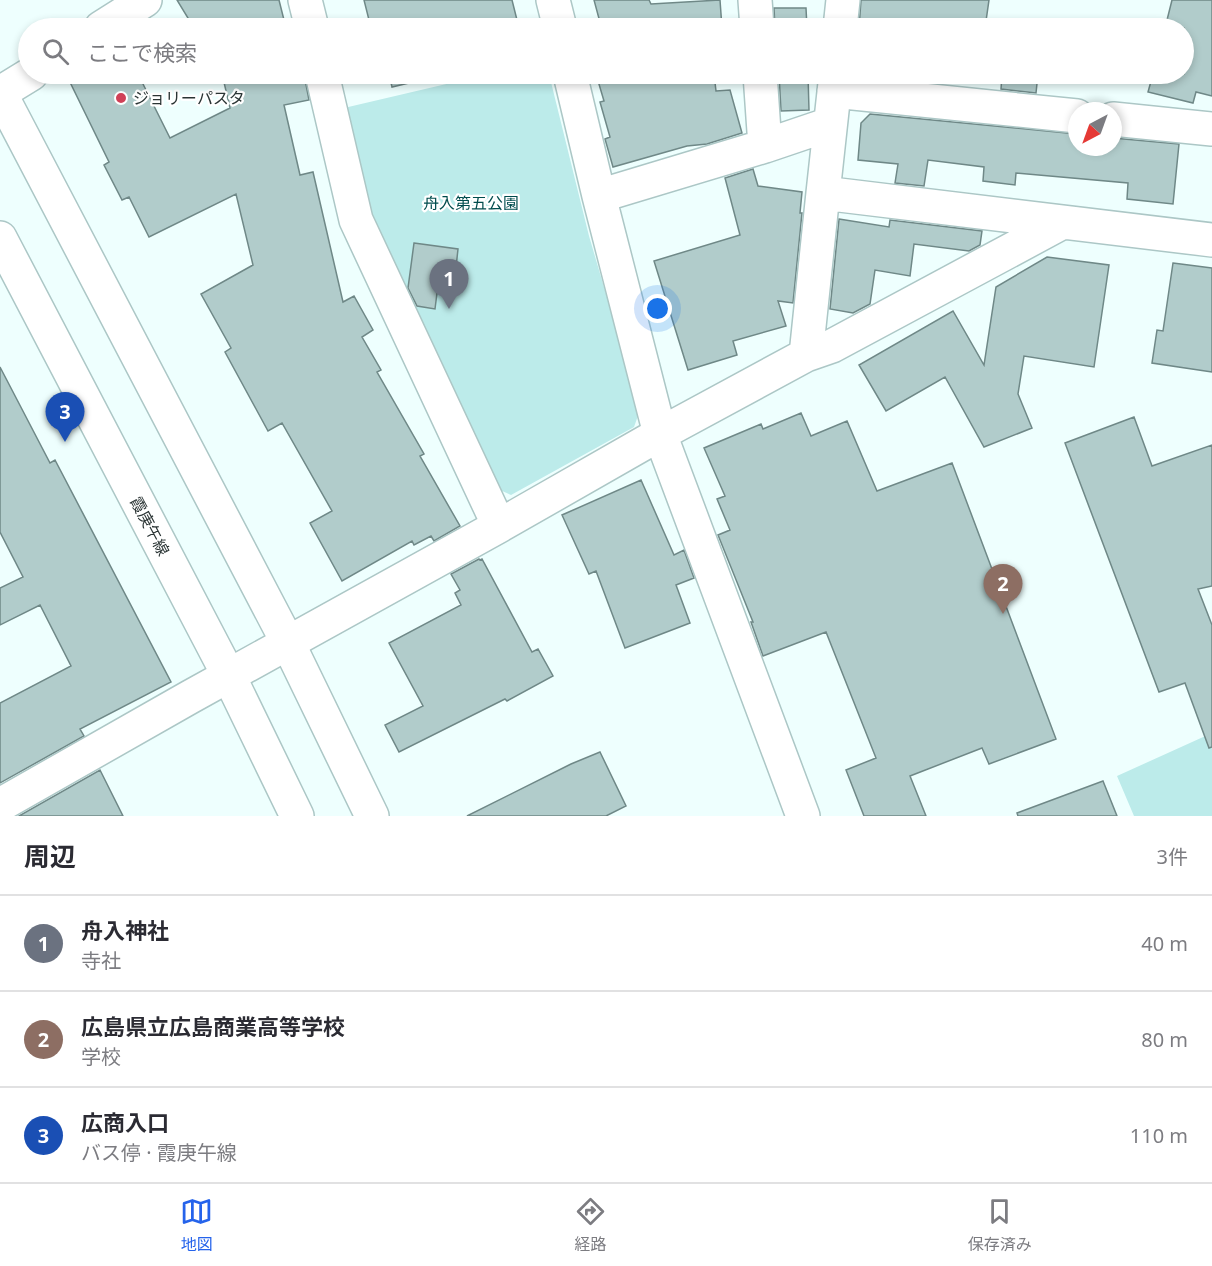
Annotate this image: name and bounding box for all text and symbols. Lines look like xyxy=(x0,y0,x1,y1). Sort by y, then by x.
search box xyxy=(18,18,1194,84)
icon: search xyxy=(39,35,72,68)
text: ここで検索 xyxy=(87,37,197,67)
place label: ジョリーパスタ xyxy=(133,87,245,109)
marker: ジョリーパスタ xyxy=(114,91,128,105)
north arrow xyxy=(1068,102,1122,156)
park label: 舟入第五公園 xyxy=(423,192,519,214)
pin: 1 xyxy=(430,260,468,309)
your location xyxy=(643,294,672,323)
pin: 3 xyxy=(46,392,84,442)
street label: 霞庚午線 xyxy=(125,493,175,559)
pin: 2 xyxy=(984,564,1022,614)
text: 周辺 xyxy=(24,838,76,874)
text: 3件 xyxy=(1157,843,1188,870)
text: 舟入神社 xyxy=(81,915,169,945)
text: 1 xyxy=(38,930,49,957)
text: 40 m xyxy=(1141,930,1188,957)
text: 寺社 xyxy=(81,947,121,974)
text: 広島県立広島商業高等学校 xyxy=(81,1011,345,1041)
text: 2 xyxy=(38,1026,49,1053)
text: 80 m xyxy=(1141,1026,1188,1053)
text: 学校 xyxy=(81,1043,121,1070)
text: 広商入口 xyxy=(81,1107,169,1137)
text: 3 xyxy=(38,1122,49,1149)
text: 110 m xyxy=(1130,1122,1188,1149)
text: バス停 · 霞庚午線 xyxy=(81,1139,237,1166)
tab: 地図 xyxy=(180,1195,213,1255)
tab: 経路 xyxy=(574,1195,607,1255)
tab: 保存済み xyxy=(968,1195,1032,1255)

